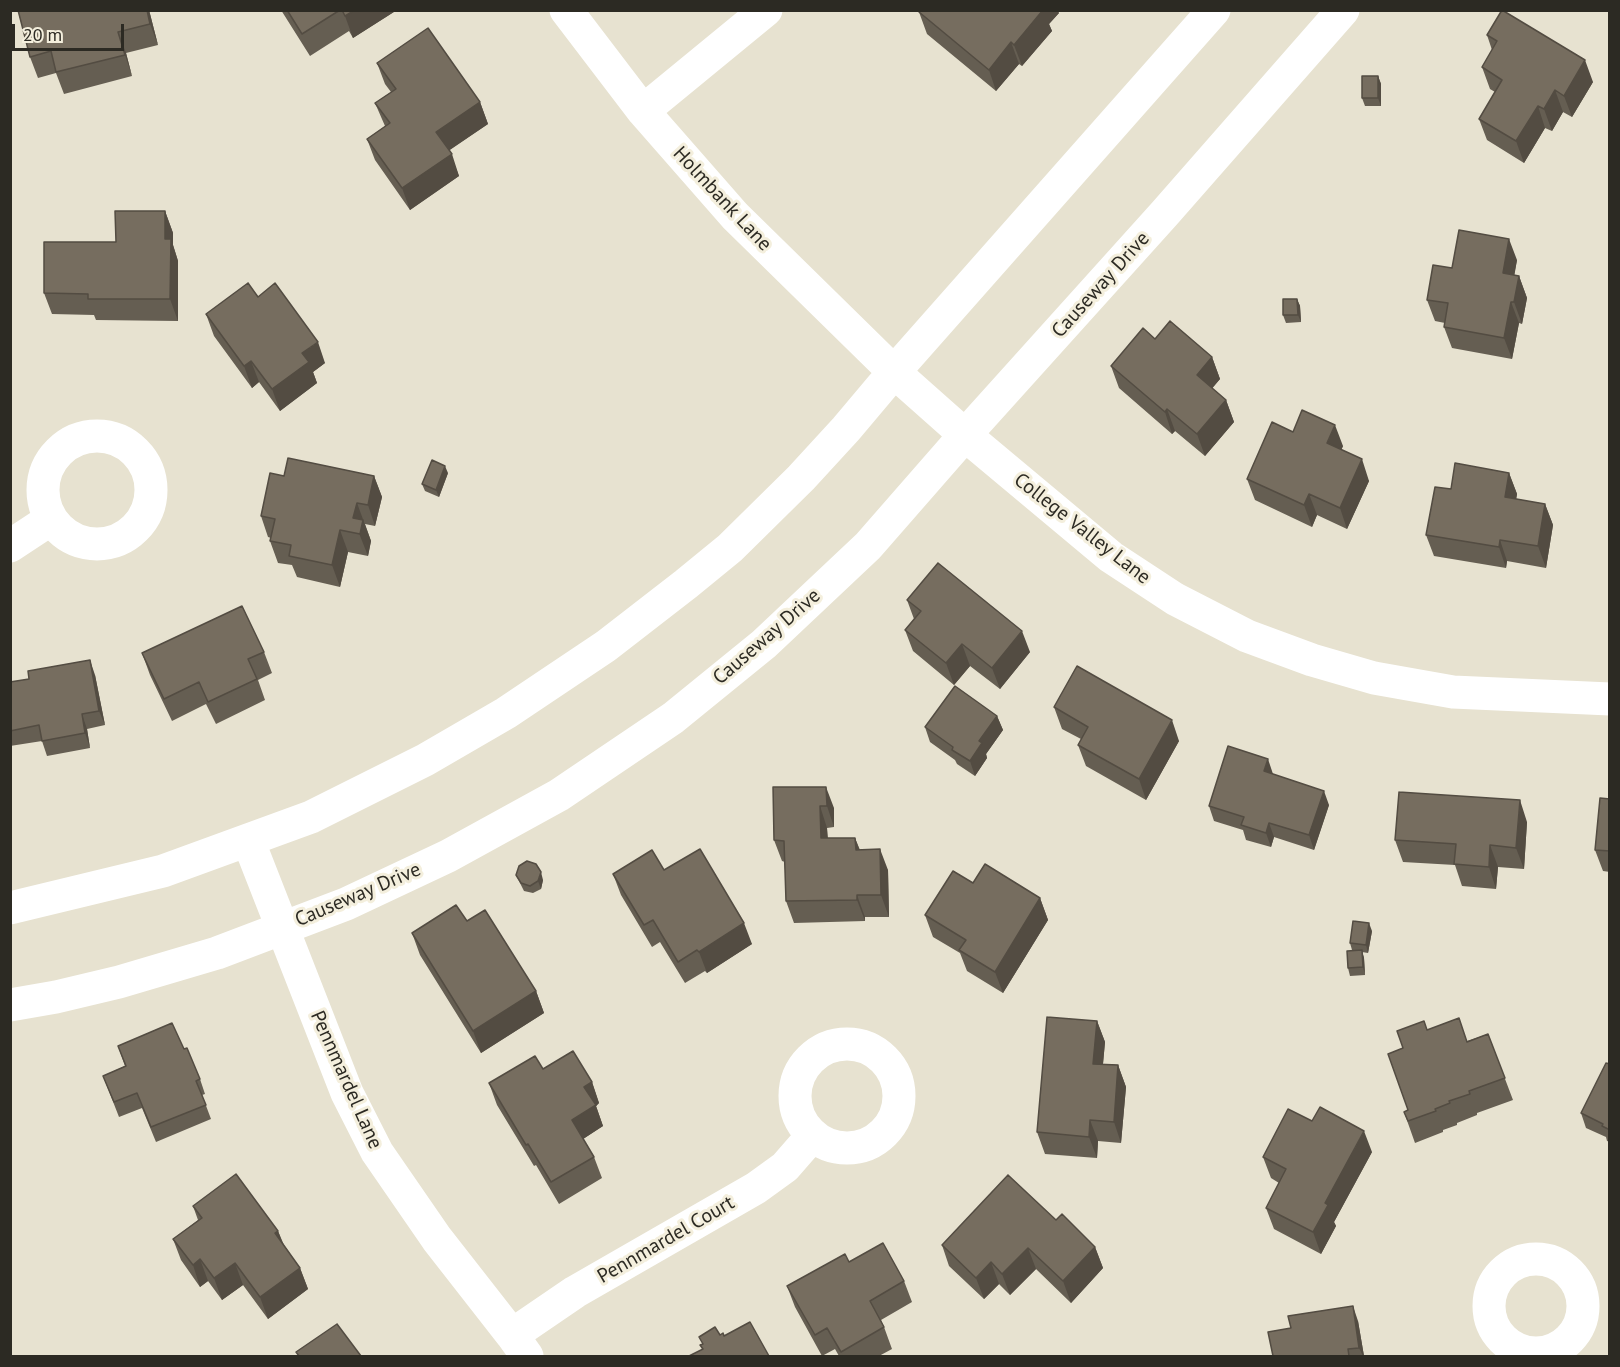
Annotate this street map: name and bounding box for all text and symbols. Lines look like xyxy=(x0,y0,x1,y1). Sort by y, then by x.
scale bar xyxy=(15,12,128,50)
text: 20 m xyxy=(23,23,62,46)
street label: Holmbank Lane xyxy=(668,142,776,256)
street label: Causeway Drive xyxy=(1047,227,1155,343)
street label: College Valley Lane xyxy=(1009,468,1155,590)
street label: Causeway Drive xyxy=(708,584,826,690)
street label: Causeway Drive xyxy=(292,858,424,932)
street label: Pennmardel Lane xyxy=(305,1007,387,1153)
street label: Pennmardel Court xyxy=(593,1191,739,1289)

